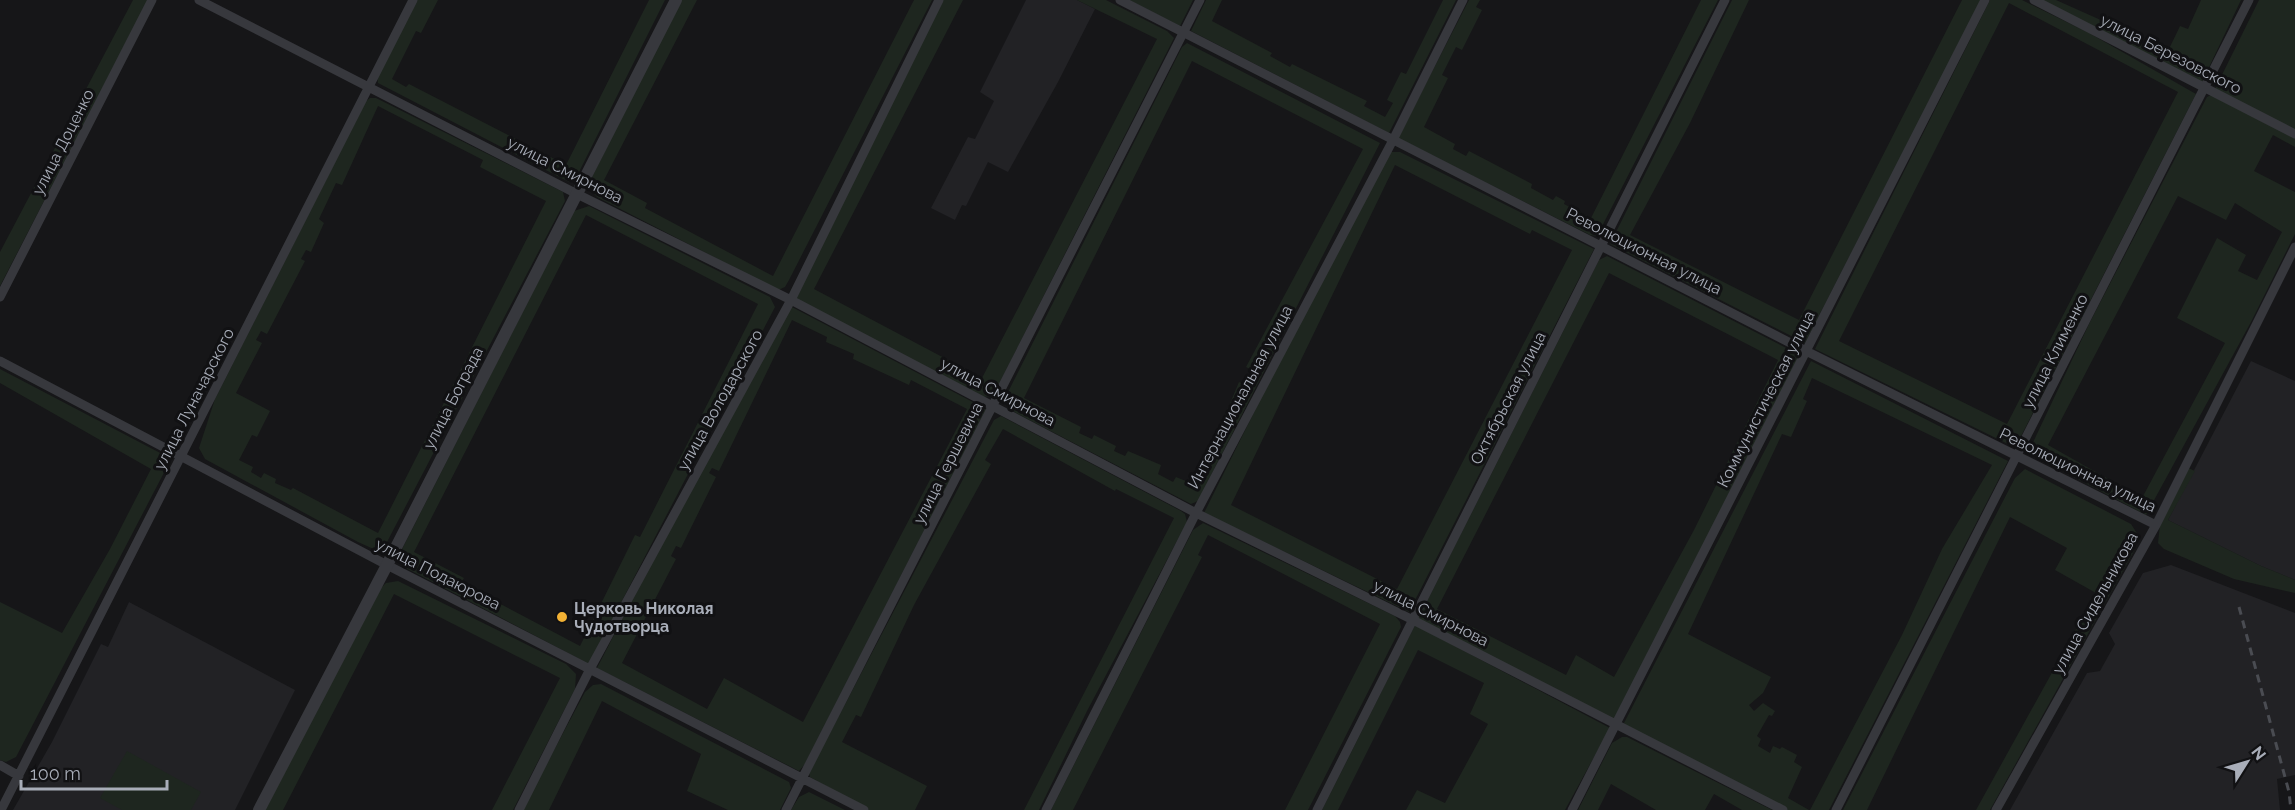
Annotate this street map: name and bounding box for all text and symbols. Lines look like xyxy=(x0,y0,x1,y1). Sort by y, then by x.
street label: улица Березовского xyxy=(2097,10,2245,98)
street label: улица Доценко xyxy=(28,86,98,198)
street label: улица Смирнова xyxy=(504,133,626,207)
street label: Революционная улица xyxy=(1563,204,1725,298)
street label: улица Клименко xyxy=(2018,291,2092,411)
street label: Интернациональная улица xyxy=(1184,302,1296,492)
street label: Коммунистическая улица xyxy=(1713,308,1819,490)
street label: улица Луначарского xyxy=(150,325,238,473)
street label: улица Володарского xyxy=(673,326,767,474)
street label: Октябрьская улица xyxy=(1466,328,1550,468)
street label: улица Бограда xyxy=(419,344,487,452)
street label: улица Смирнова xyxy=(937,354,1059,430)
street label: улица Гершевича xyxy=(909,399,987,527)
street label: Революционная улица xyxy=(1997,424,2159,516)
street label: улица Сидельникова xyxy=(2048,529,2142,677)
street label: улица Подаюрова xyxy=(372,534,504,614)
street label: улица Смирнова xyxy=(1370,576,1492,650)
place label: Церковь Николая Чудотворца xyxy=(574,599,713,636)
marker: Церковь Николая Чудотворца xyxy=(555,610,569,624)
north arrow xyxy=(2217,732,2277,792)
text: N xyxy=(2247,743,2270,764)
scale bar xyxy=(21,753,166,791)
text: 100 m xyxy=(30,763,81,784)

